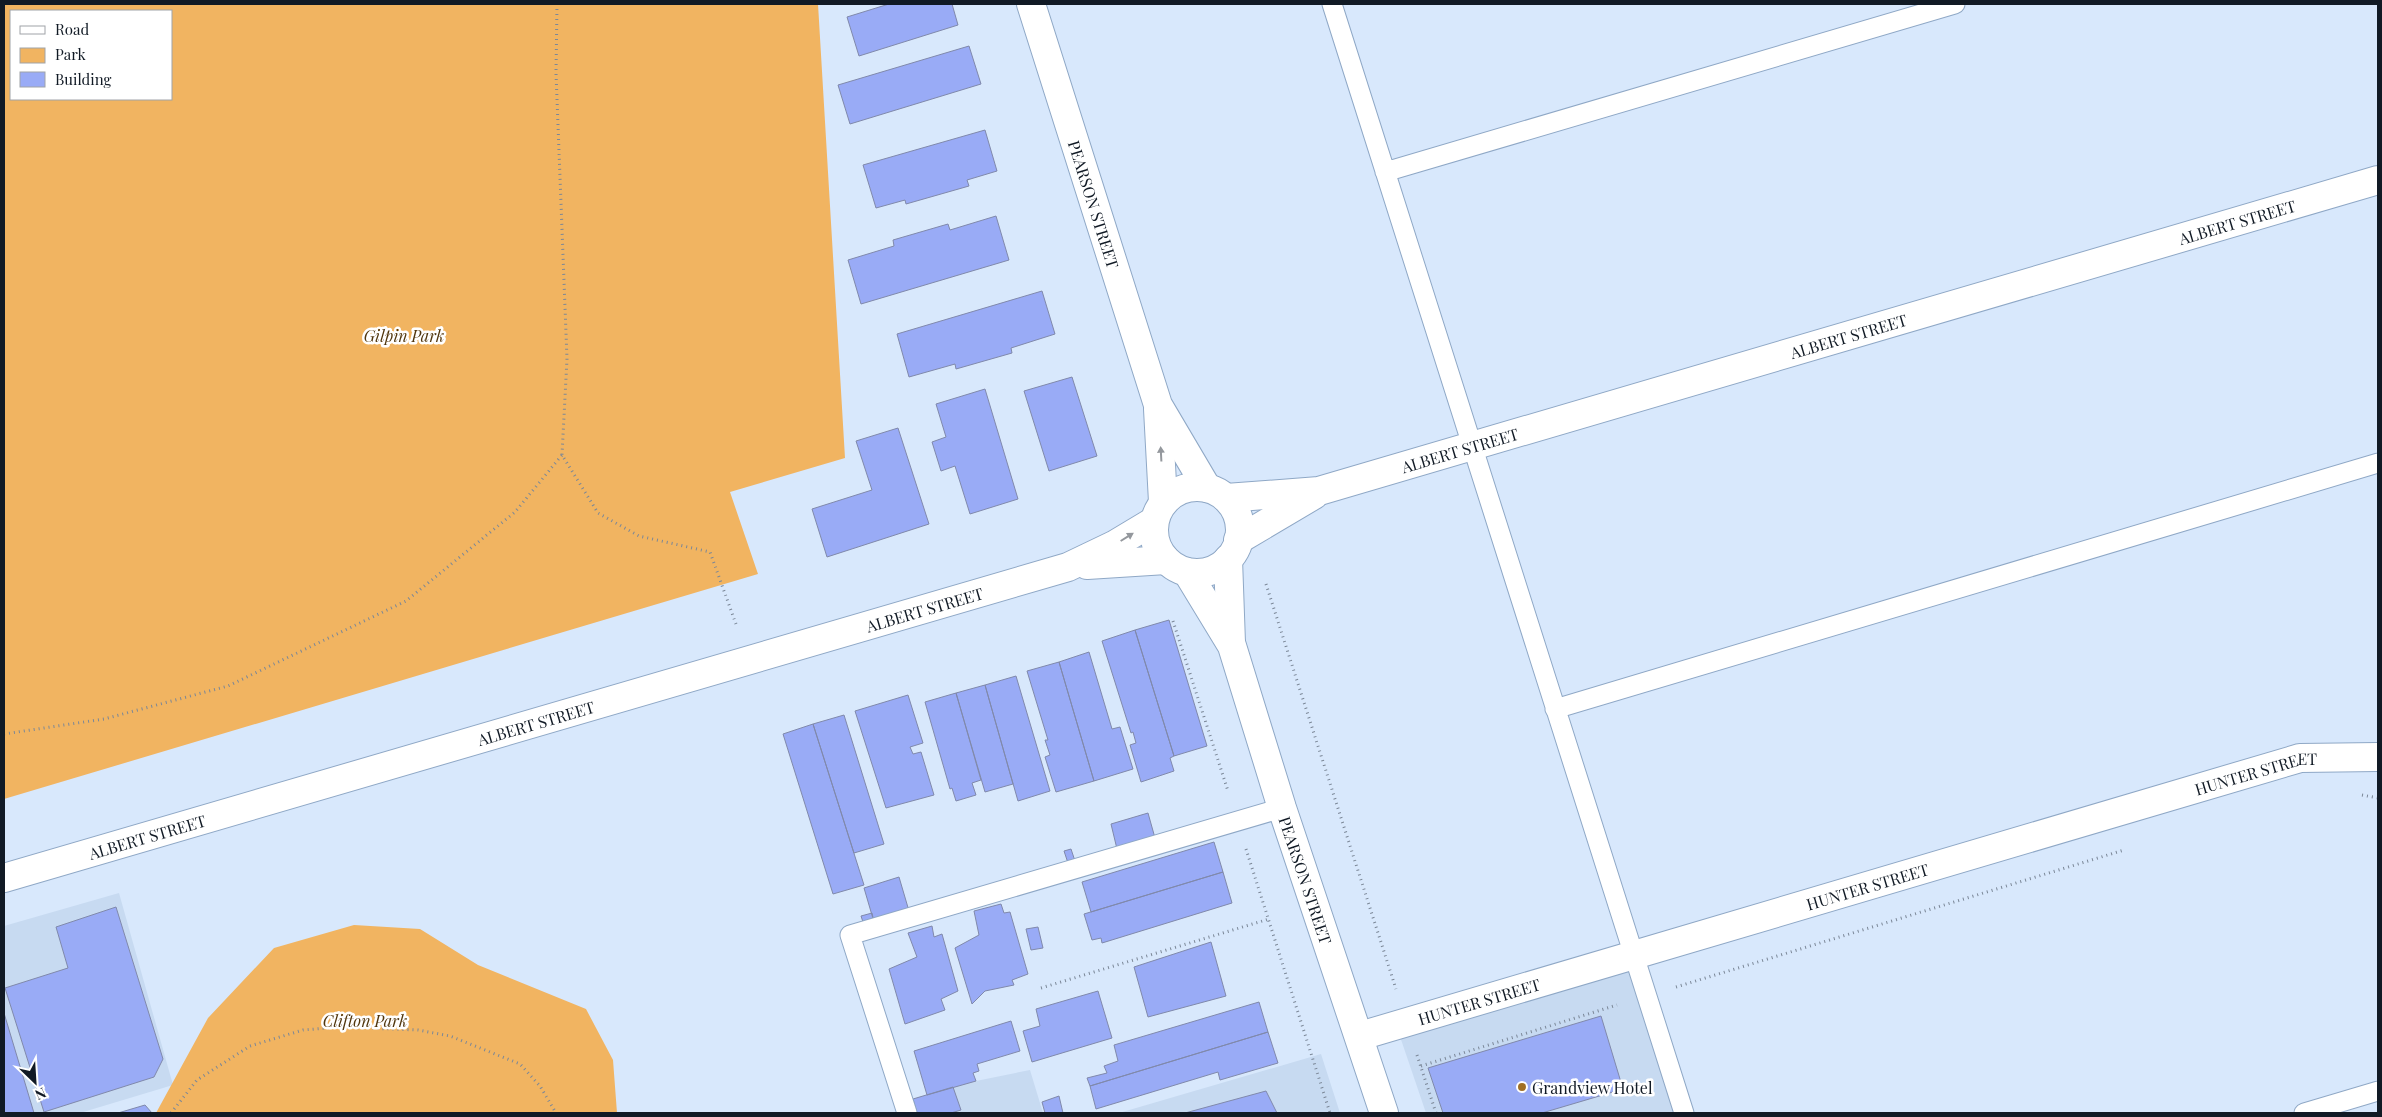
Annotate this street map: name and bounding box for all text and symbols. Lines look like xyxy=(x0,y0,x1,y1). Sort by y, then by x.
legend xyxy=(10,10,172,100)
text: Road xyxy=(55,19,89,39)
text: Park xyxy=(55,44,87,64)
text: Building xyxy=(55,69,112,89)
street label: PEARSON STREET xyxy=(1064,137,1125,271)
street label: ALBERT STREET xyxy=(2175,194,2298,249)
street label: ALBERT STREET xyxy=(1786,308,1909,363)
park label: Gilpin Park xyxy=(364,325,444,346)
street label: ALBERT STREET xyxy=(1398,423,1521,477)
one-way arrow xyxy=(1156,445,1164,461)
one-way arrow xyxy=(1121,532,1134,542)
street label: ALBERT STREET xyxy=(863,582,986,636)
street label: ALBERT STREET xyxy=(474,696,597,750)
street label: HUNTER STREET xyxy=(2192,747,2317,799)
street label: ALBERT STREET xyxy=(85,809,208,864)
street label: PEARSON STREET xyxy=(1275,813,1337,947)
street label: HUNTER STREET xyxy=(1804,858,1931,914)
street label: HUNTER STREET xyxy=(1415,973,1543,1029)
park label: Clifton Park xyxy=(323,1010,407,1031)
north arrow xyxy=(10,1057,60,1107)
place label: Grandview Hotel xyxy=(1532,1077,1653,1098)
marker: Grandview Hotel xyxy=(1516,1081,1528,1093)
text: N xyxy=(32,1083,49,1105)

